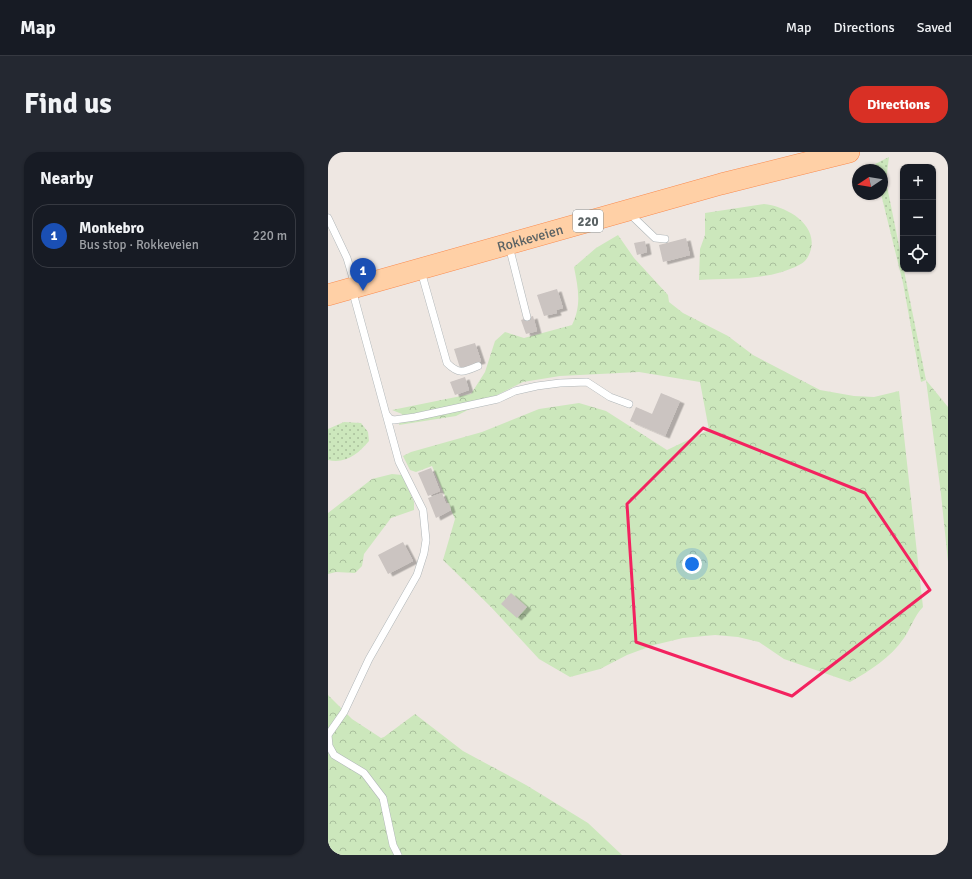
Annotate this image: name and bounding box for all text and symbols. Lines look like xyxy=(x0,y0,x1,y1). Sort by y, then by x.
text: Map xyxy=(20,16,56,40)
text: Map xyxy=(786,19,812,36)
text: Directions xyxy=(834,19,895,36)
text: Saved xyxy=(917,19,952,36)
button: Directions xyxy=(849,86,948,123)
text: Find us xyxy=(24,87,112,121)
north arrow xyxy=(852,164,888,200)
map controls xyxy=(900,164,936,272)
button: + xyxy=(900,164,936,200)
text: Nearby xyxy=(40,168,93,189)
button: − xyxy=(900,200,936,236)
road number: 220 xyxy=(573,210,603,232)
text: Monkebro xyxy=(79,219,144,237)
street label: Rokkeveien xyxy=(495,221,565,256)
text: 1 xyxy=(50,228,58,244)
text: 220 m xyxy=(253,228,287,244)
button: locate xyxy=(900,236,936,272)
text: Bus stop · Rokkeveien xyxy=(79,237,199,253)
pin: 1 xyxy=(350,258,376,291)
your location xyxy=(682,554,702,574)

